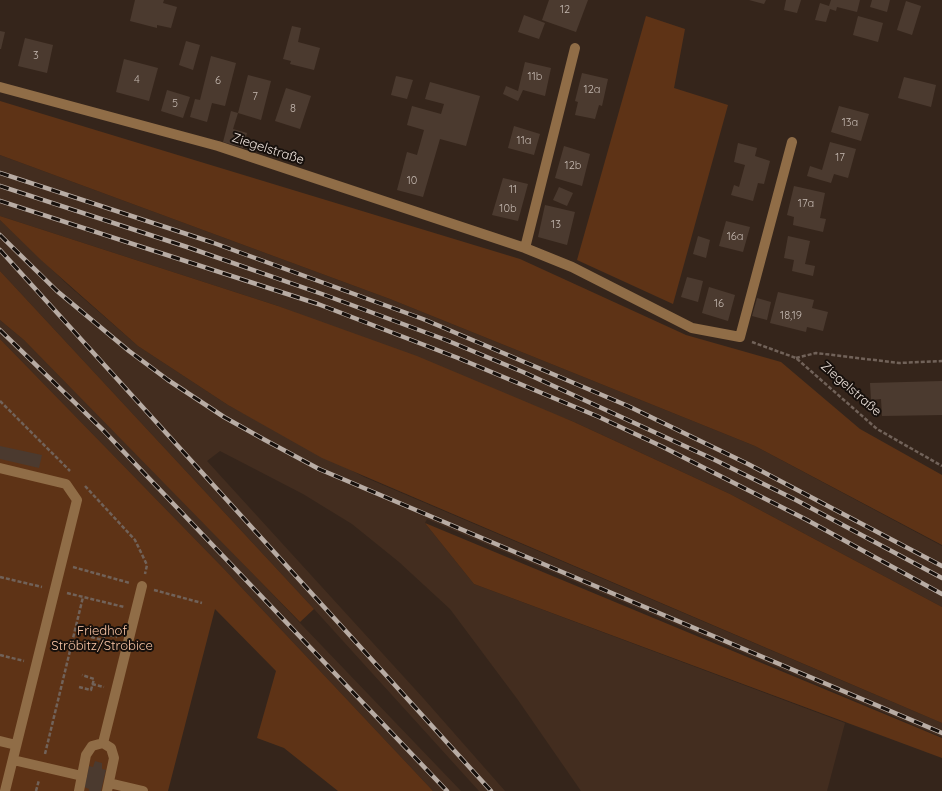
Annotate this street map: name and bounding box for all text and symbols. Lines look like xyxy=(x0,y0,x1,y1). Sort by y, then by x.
house number: 12 xyxy=(560,3,570,17)
house number: 3 xyxy=(33,49,39,63)
house number: 11b xyxy=(528,70,542,84)
house number: 4 xyxy=(134,73,140,87)
house number: 6 xyxy=(215,74,221,88)
house number: 12a xyxy=(584,83,600,97)
house number: 7 xyxy=(252,90,258,104)
house number: 5 xyxy=(172,97,178,111)
house number: 8 xyxy=(290,102,296,116)
house number: 13a xyxy=(842,116,858,130)
street label: Ziegelstraße xyxy=(230,130,306,168)
house number: 11a xyxy=(517,134,531,148)
house number: 17 xyxy=(835,151,845,165)
house number: 12b xyxy=(565,159,581,173)
house number: 10 xyxy=(407,174,417,188)
house number: 11 xyxy=(509,183,517,197)
house number: 17a xyxy=(798,197,814,211)
house number: 10b xyxy=(499,202,517,216)
house number: 13 xyxy=(551,218,561,232)
house number: 16a xyxy=(727,230,743,244)
house number: 16 xyxy=(714,297,724,311)
house number: 18,19 xyxy=(780,309,802,323)
street label: Ziegelstraße xyxy=(818,358,884,420)
park label: Friedhof Ströbitz/Strobice xyxy=(51,623,153,654)

